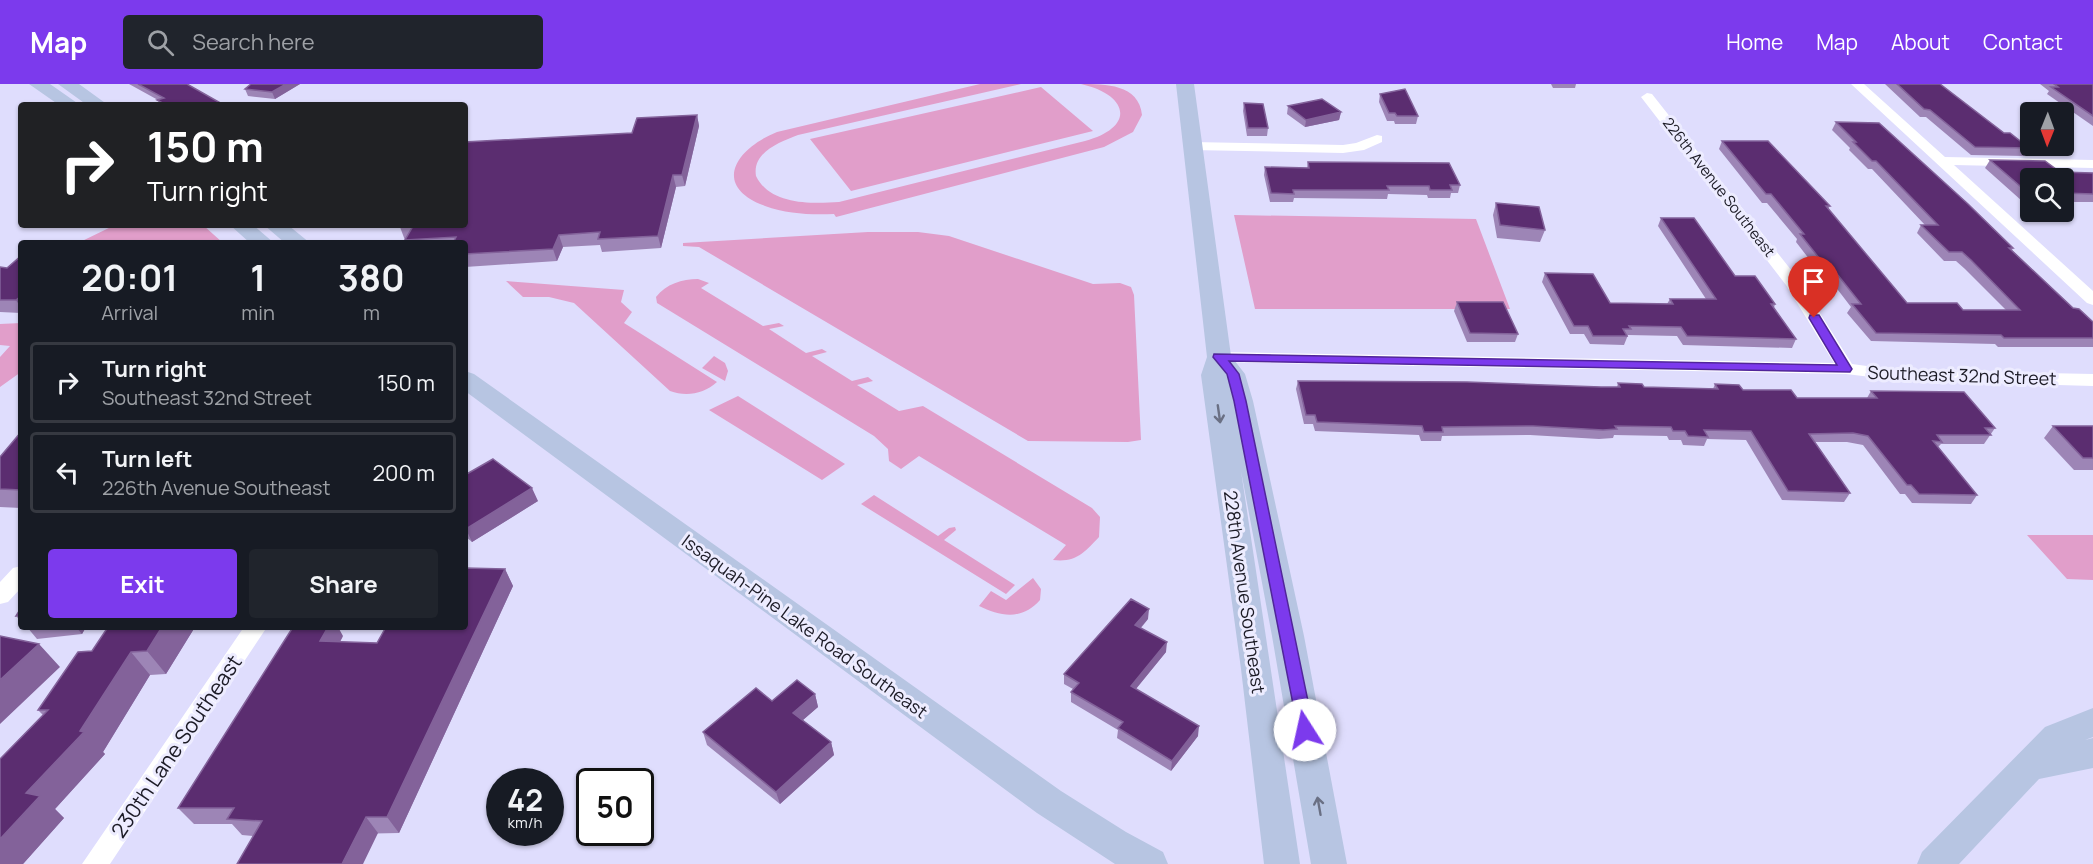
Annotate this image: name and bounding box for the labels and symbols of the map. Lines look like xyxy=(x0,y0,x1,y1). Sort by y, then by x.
north arrow xyxy=(2020,102,2074,156)
street label: 226th Avenue Southeast xyxy=(1658,113,1780,261)
pin xyxy=(1788,256,1839,318)
street label: Southeast 32nd Street xyxy=(1867,360,2057,390)
one-way arrow xyxy=(1213,404,1224,423)
street label: 228th Avenue Southeast xyxy=(1219,489,1271,695)
street label: Issaquah-Pine Lake Road Southeast xyxy=(677,529,933,723)
street label: 230th Lane Southeast xyxy=(104,649,248,843)
position arrow xyxy=(1273,698,1337,762)
speed limit sign: 50 xyxy=(576,768,654,846)
one-way arrow xyxy=(1313,797,1324,817)

